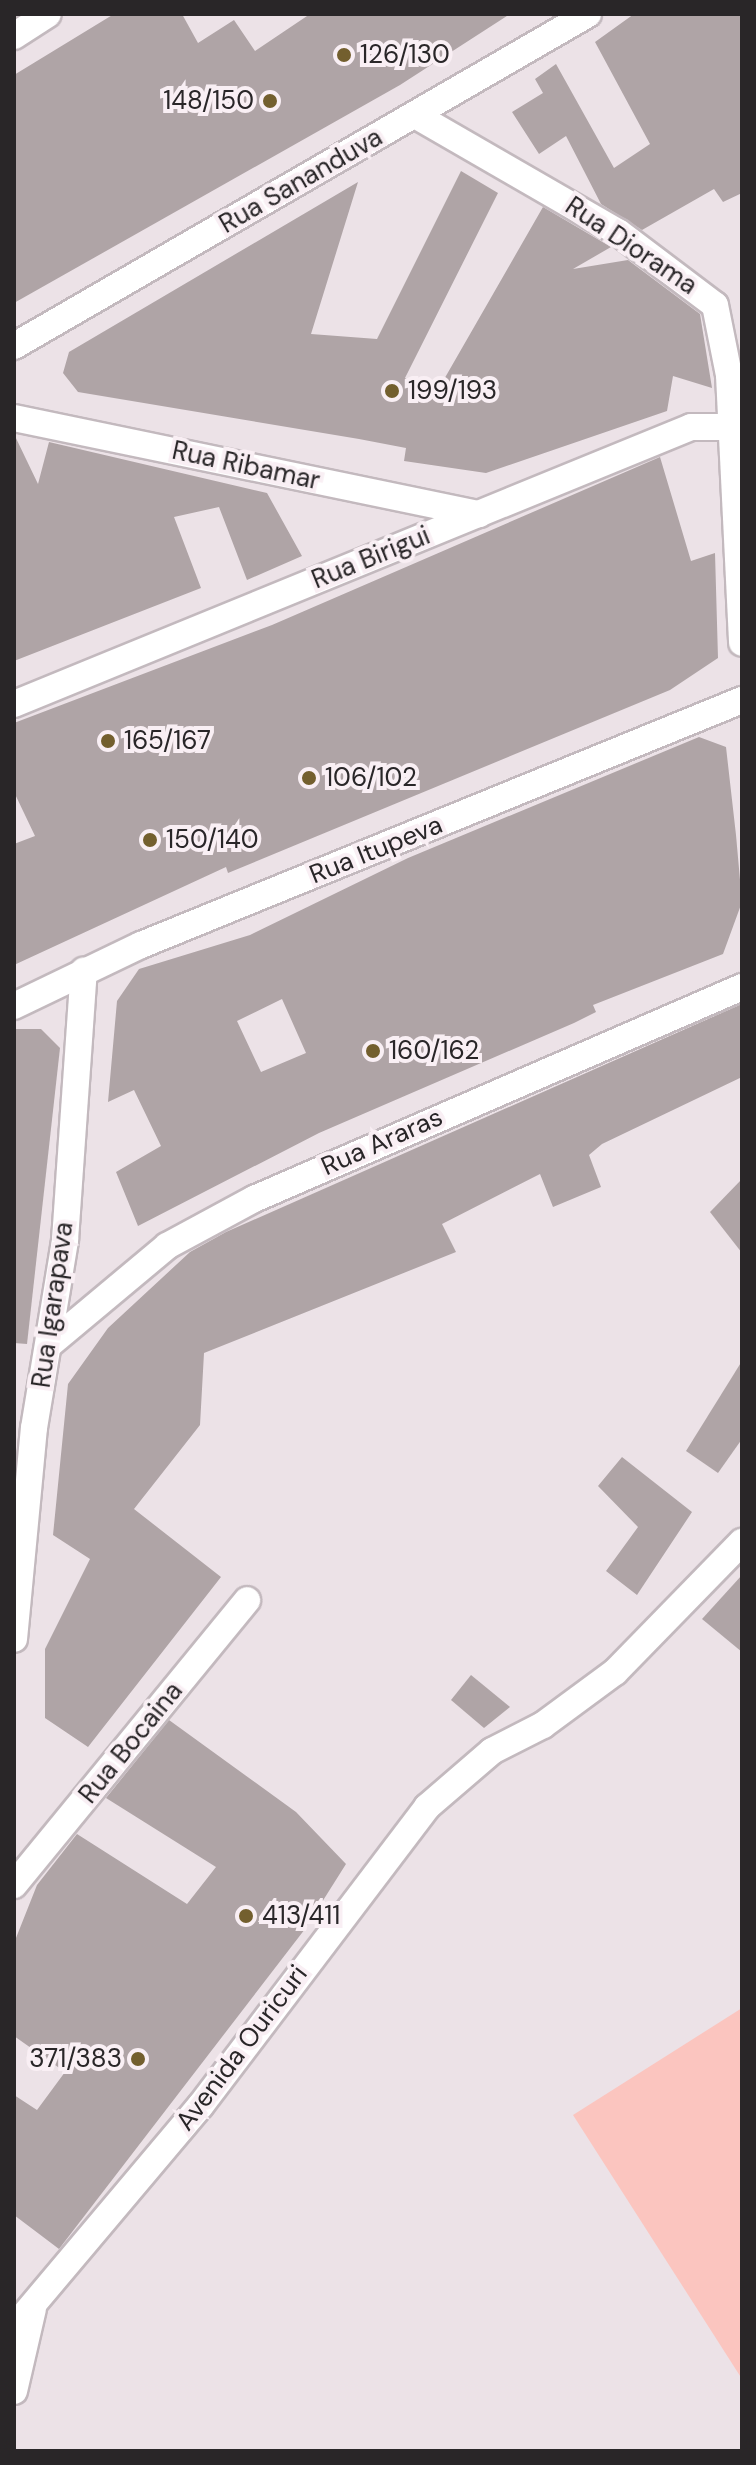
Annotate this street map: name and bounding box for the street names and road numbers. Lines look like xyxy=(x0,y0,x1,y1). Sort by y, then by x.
street label: Rua Sananduva xyxy=(214,122,388,240)
street label: Rua Diorama xyxy=(559,191,703,301)
street label: Rua Ribamar xyxy=(169,435,323,497)
street label: Rua Birigui xyxy=(307,520,435,596)
street label: Rua Itupeva xyxy=(305,809,447,891)
street label: Rua Araras xyxy=(317,1101,447,1183)
street label: Rua Igarapava xyxy=(26,1220,80,1390)
street label: Rua Bocaina xyxy=(73,1676,189,1810)
street label: Avenida Ouricuri xyxy=(170,1959,314,2137)

